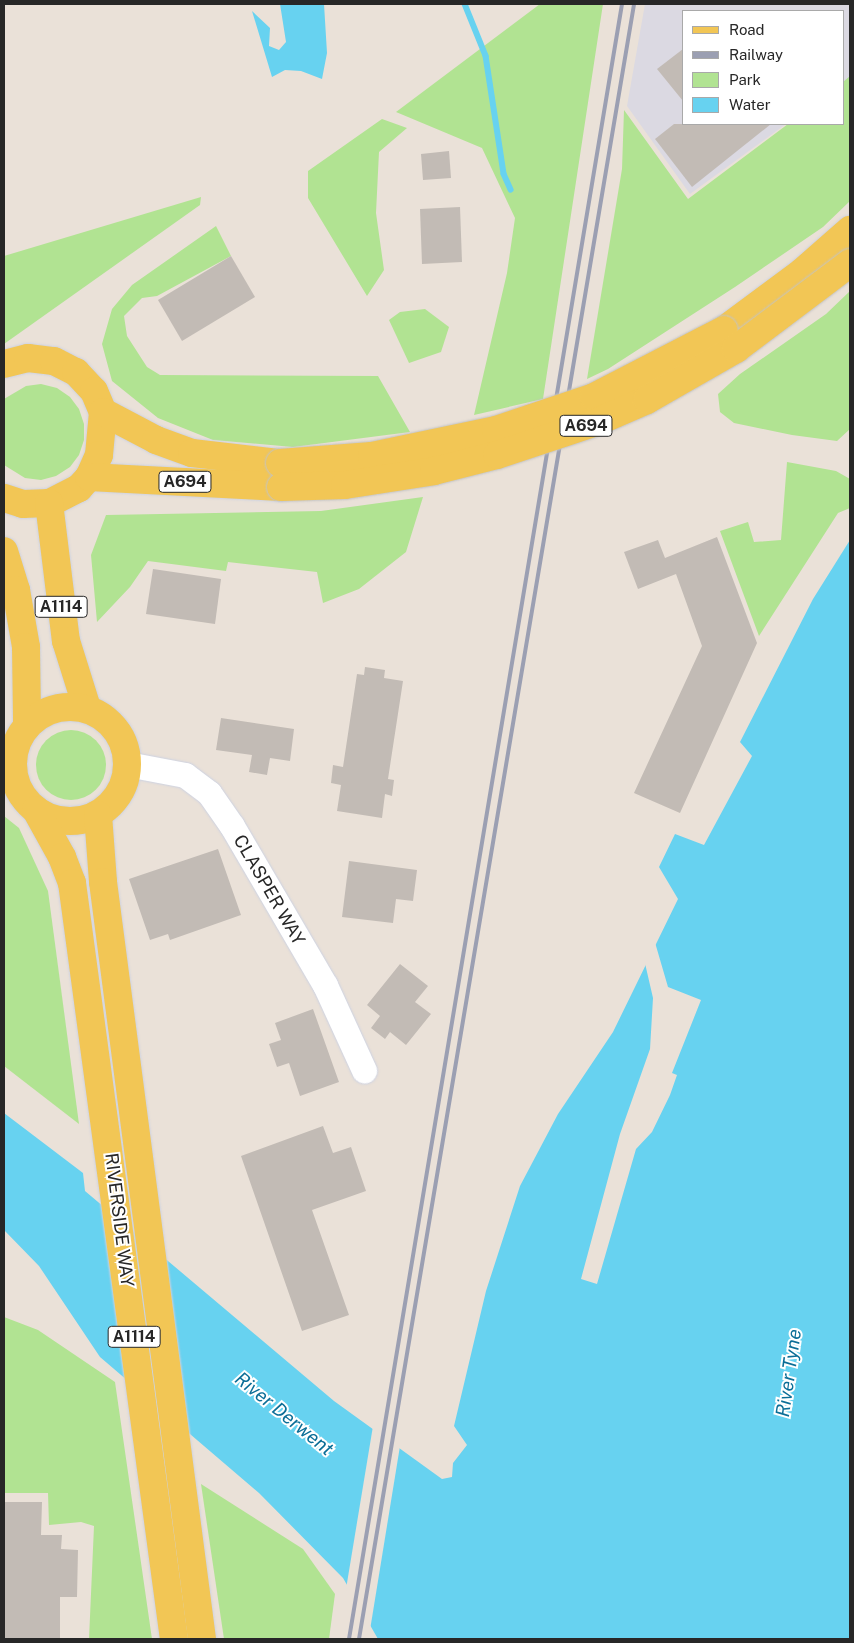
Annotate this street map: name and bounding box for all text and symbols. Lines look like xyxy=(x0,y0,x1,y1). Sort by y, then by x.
legend xyxy=(682,10,844,125)
text: Road xyxy=(729,21,765,38)
text: Railway xyxy=(729,46,783,63)
text: Park xyxy=(729,71,761,88)
text: Water xyxy=(729,96,771,113)
road number: A694 xyxy=(558,412,614,440)
road number: A694 xyxy=(158,468,212,496)
road number: A1114 xyxy=(34,594,88,620)
street label: CLASPER WAY xyxy=(229,831,309,949)
street label: RIVERSIDE WAY xyxy=(100,1152,138,1288)
road number: A1114 xyxy=(106,1324,162,1350)
water label: River Tyne xyxy=(772,1328,806,1418)
water label: River Derwent xyxy=(230,1367,338,1461)

